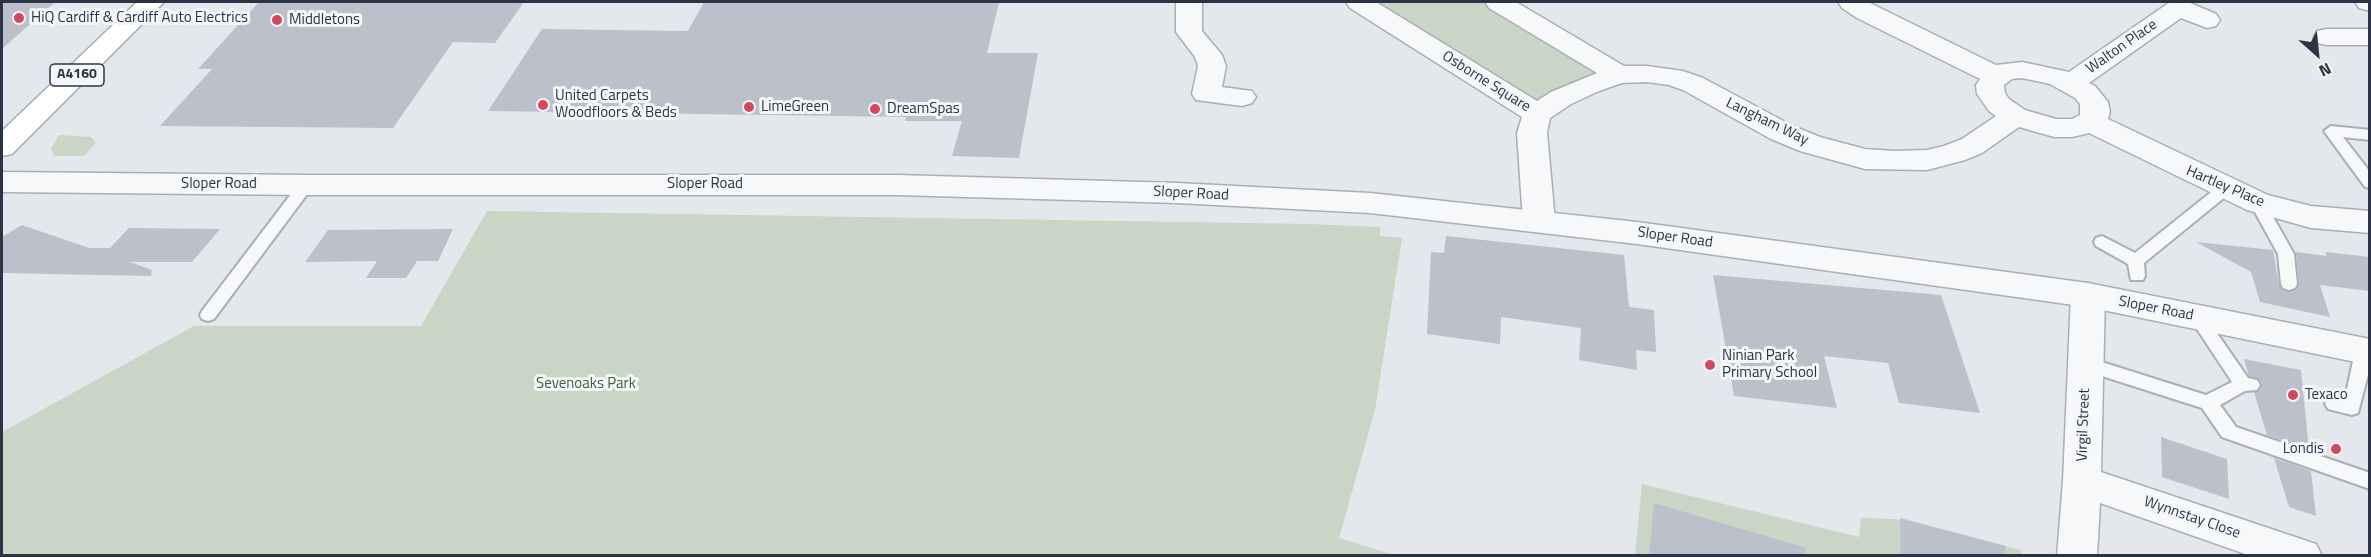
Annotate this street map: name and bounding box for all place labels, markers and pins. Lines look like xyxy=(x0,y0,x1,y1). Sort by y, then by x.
place label: HiQ Cardiff & Cardiff Auto Electrics xyxy=(31,9,248,27)
marker: HiQ Cardiff & Cardiff Auto Electrics xyxy=(12,11,26,25)
place label: Middletons xyxy=(289,11,360,29)
marker: Middletons xyxy=(270,13,284,27)
place label: United Carpets Woodfloors & Beds xyxy=(555,87,677,122)
marker: United Carpets Woodfloors & Beds xyxy=(536,98,550,112)
place label: LimeGreen xyxy=(761,98,829,116)
marker: LimeGreen xyxy=(742,100,756,114)
place label: DreamSpas xyxy=(887,100,960,118)
marker: DreamSpas xyxy=(868,102,882,116)
place label: Ninian Park Primary School xyxy=(1722,347,1817,382)
marker: Ninian Park Primary School xyxy=(1703,358,1717,372)
place label: Texaco xyxy=(2305,386,2348,404)
marker: Texaco xyxy=(2286,388,2300,402)
place label: Londis xyxy=(2283,440,2324,458)
marker: Londis xyxy=(2329,442,2343,456)

